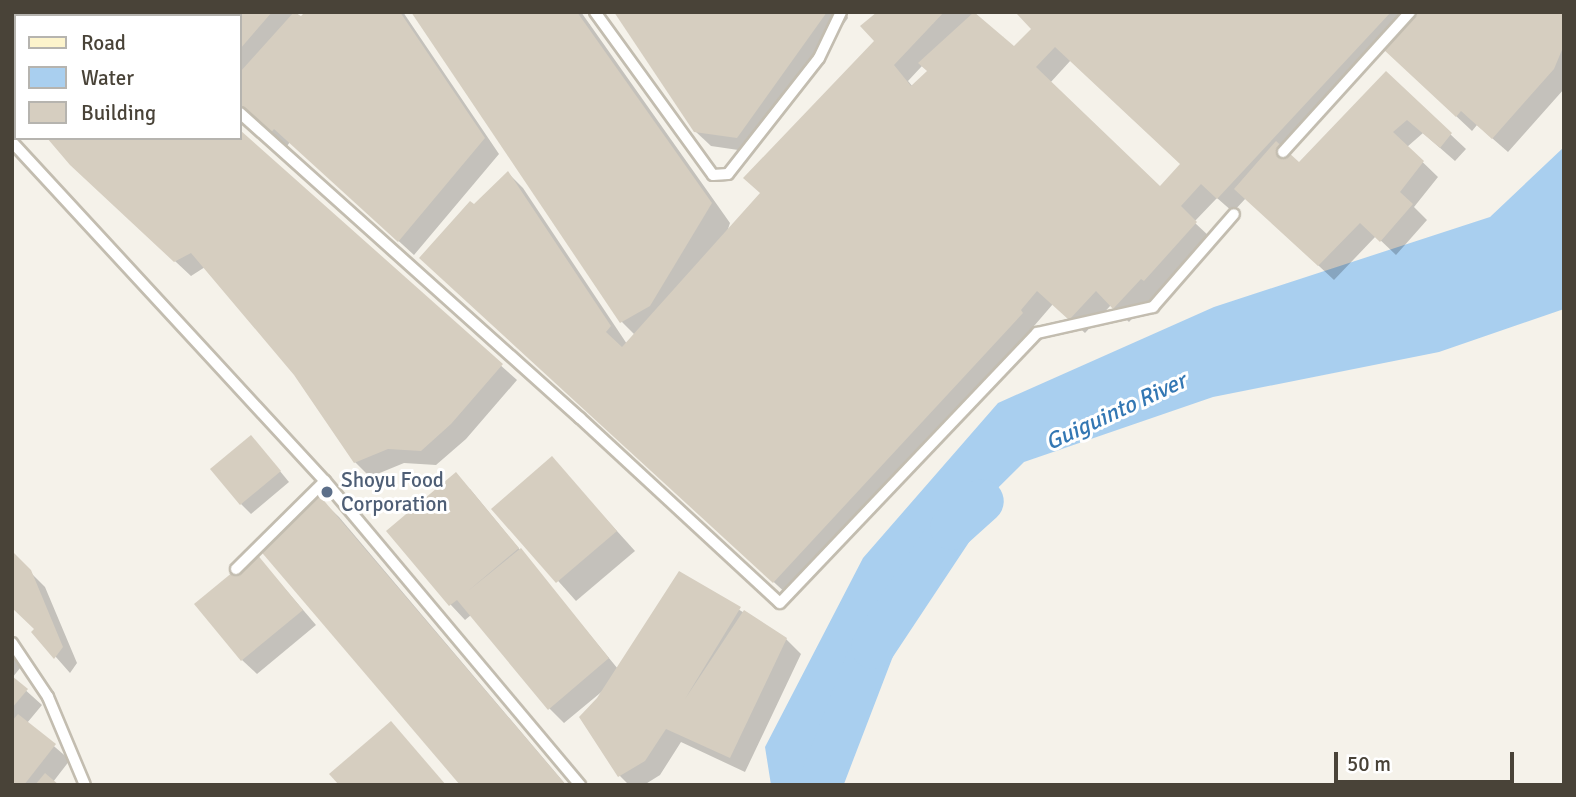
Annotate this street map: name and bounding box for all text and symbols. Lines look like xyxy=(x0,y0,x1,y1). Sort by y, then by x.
legend xyxy=(14,14,242,140)
text: Road xyxy=(81,30,126,56)
text: Water xyxy=(81,65,134,91)
text: Building xyxy=(81,100,156,126)
water label: Guiguinto River xyxy=(1041,367,1191,457)
place label: Shoyu Food Corporation xyxy=(341,467,448,517)
marker: Shoyu Food Corporation xyxy=(319,484,335,500)
scale bar xyxy=(1338,738,1518,782)
text: 50 m xyxy=(1347,751,1391,777)

